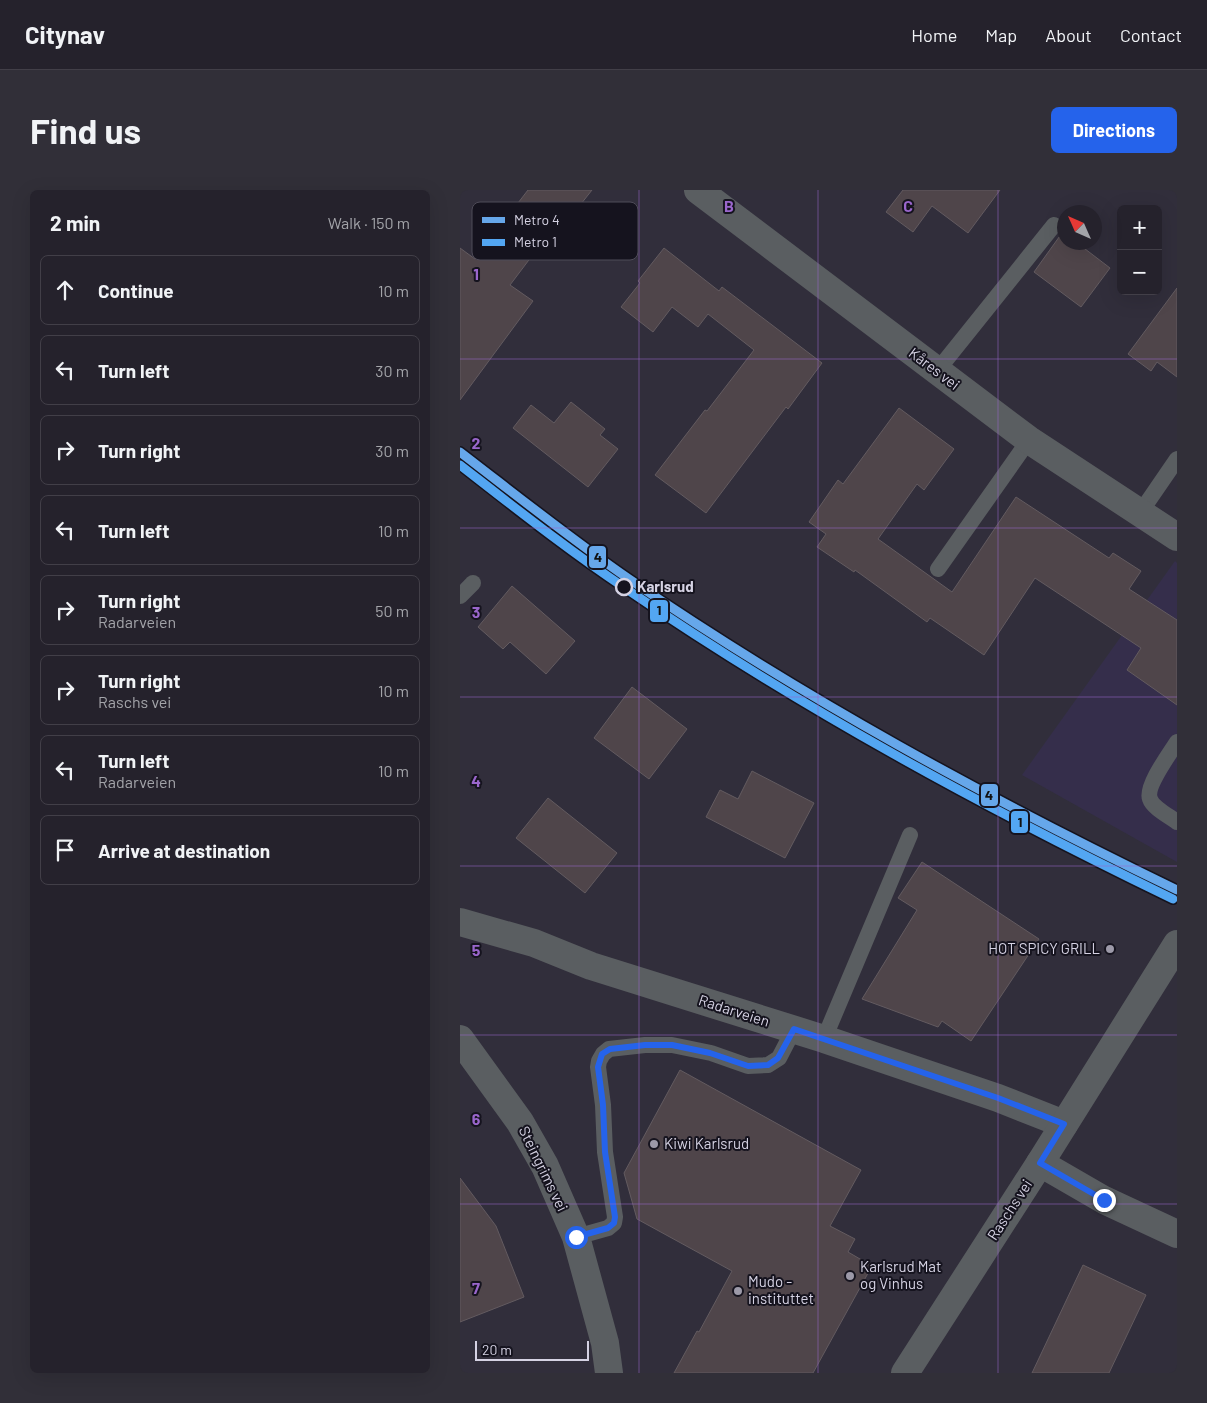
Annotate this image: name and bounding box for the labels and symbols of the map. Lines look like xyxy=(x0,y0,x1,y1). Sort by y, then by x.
text: B xyxy=(724,196,734,215)
text: C xyxy=(903,196,913,215)
legend xyxy=(472,202,638,260)
north arrow xyxy=(1057,205,1102,250)
text: Metro 4 xyxy=(514,211,560,228)
text: Metro 1 xyxy=(514,233,557,250)
text: 1 xyxy=(473,264,479,283)
street label: Kåres vei xyxy=(906,343,964,393)
text: 2 xyxy=(472,433,481,452)
line badge: 4 xyxy=(588,545,607,569)
text: 4 xyxy=(594,548,602,565)
place label: Karlsrud xyxy=(637,577,694,595)
marker: Karlsrud xyxy=(615,578,633,596)
line badge: 1 xyxy=(649,599,669,623)
text: 1 xyxy=(657,601,662,618)
text: 3 xyxy=(472,602,480,621)
text: 4 xyxy=(471,771,481,790)
line badge: 4 xyxy=(980,783,999,807)
text: 4 xyxy=(985,786,993,803)
line badge: 1 xyxy=(1010,810,1029,834)
text: 1 xyxy=(1018,813,1023,830)
place label: HOT SPICY GRILL xyxy=(988,939,1100,957)
text: 5 xyxy=(472,940,481,959)
marker: HOT SPICY GRILL xyxy=(1104,943,1116,955)
street label: Radarveien xyxy=(697,990,772,1030)
text: 6 xyxy=(472,1109,481,1128)
street label: Steingrims vei xyxy=(516,1123,572,1214)
place label: Kiwi Karlsrud xyxy=(664,1134,749,1152)
marker: Kiwi Karlsrud xyxy=(648,1138,660,1150)
street label: Raschs vei xyxy=(983,1176,1035,1243)
route end xyxy=(1093,1189,1116,1212)
route start xyxy=(565,1226,588,1249)
place label: Karlsrud Mat og Vinhus xyxy=(860,1257,941,1292)
marker: Karlsrud Mat og Vinhus xyxy=(844,1270,856,1282)
place label: Mudo - instituttet xyxy=(748,1272,814,1307)
text: 7 xyxy=(472,1278,480,1297)
marker: Mudo - instituttet xyxy=(732,1285,744,1297)
scale bar xyxy=(475,1338,589,1361)

